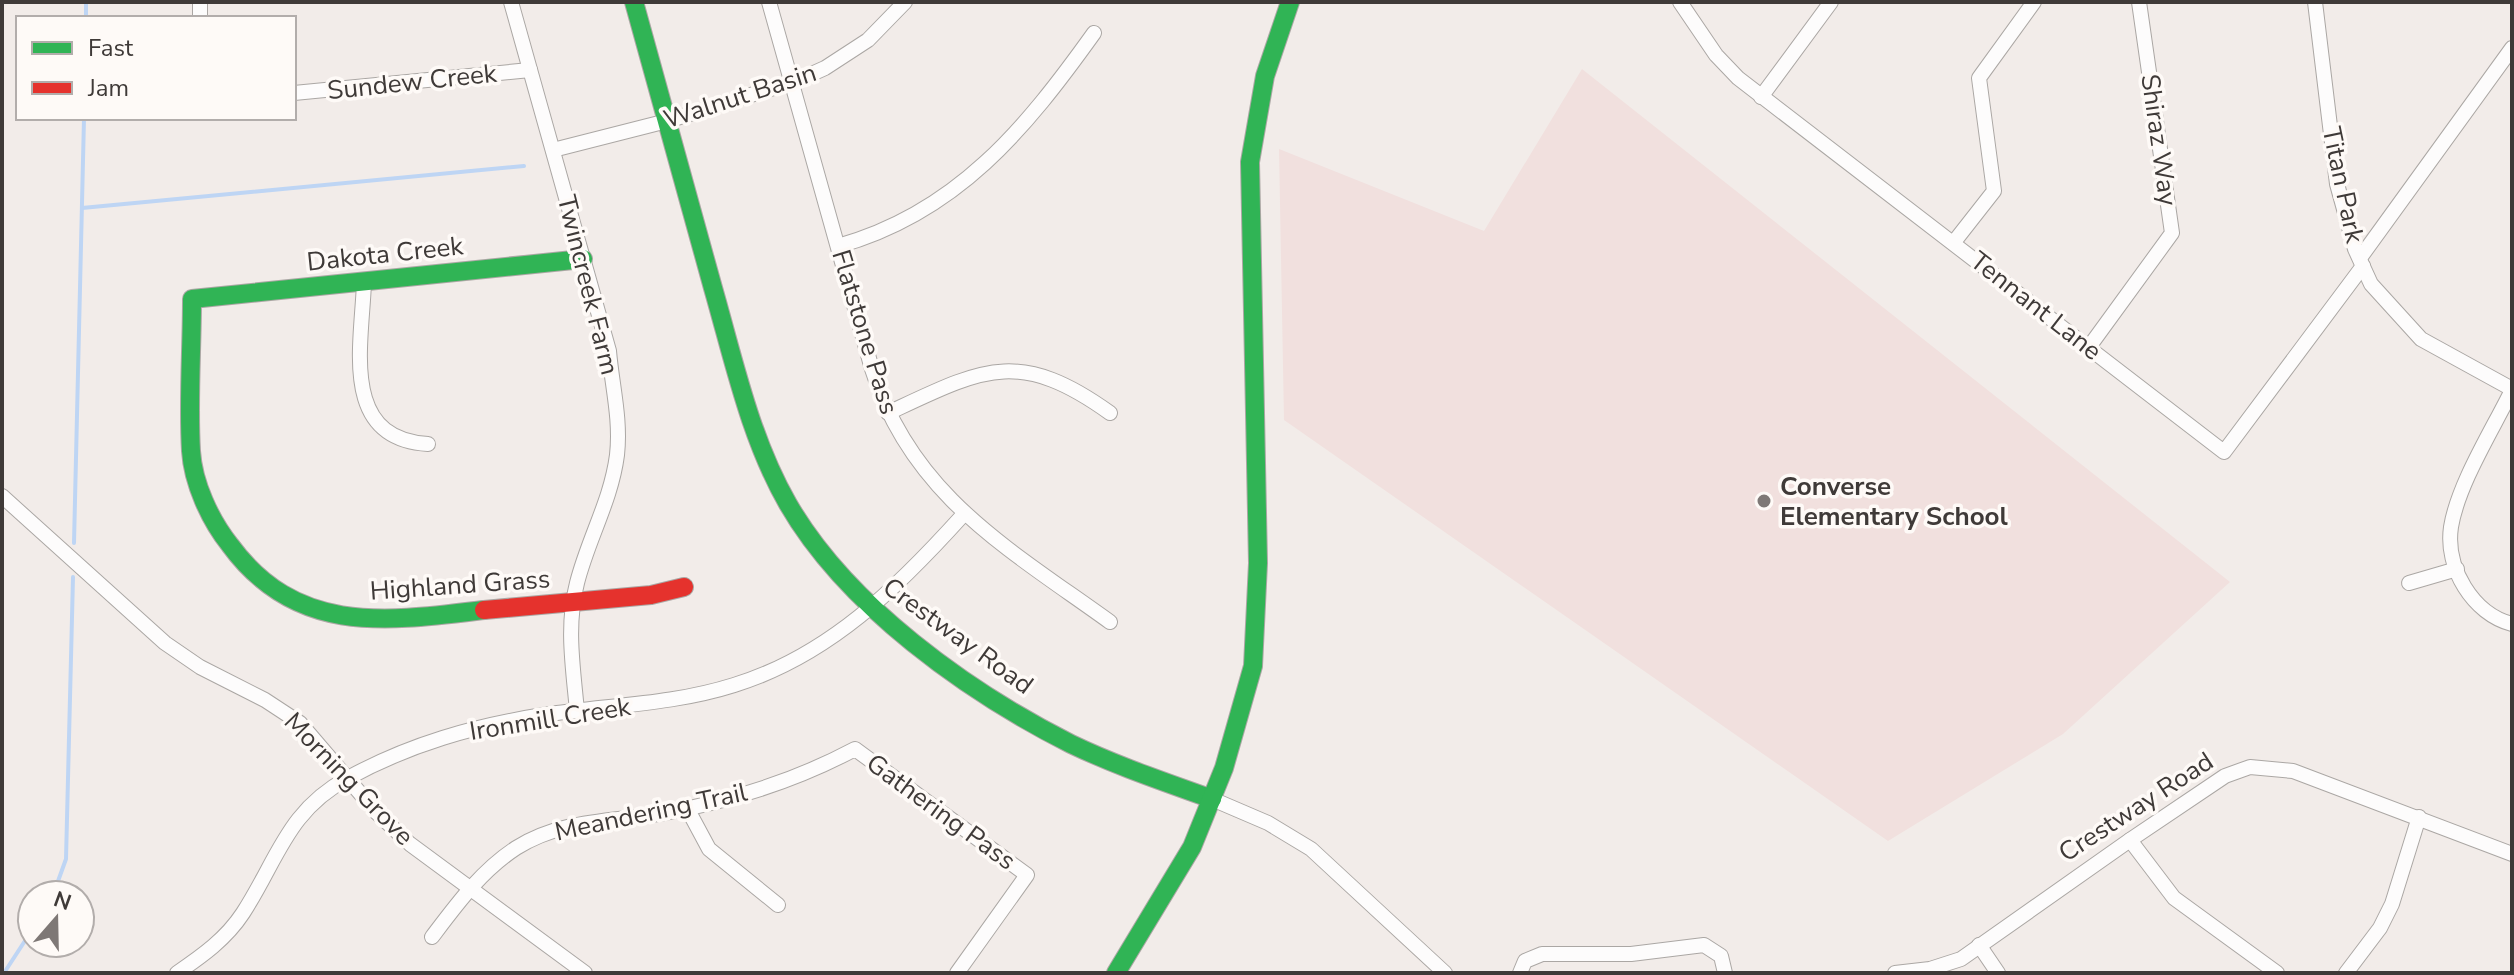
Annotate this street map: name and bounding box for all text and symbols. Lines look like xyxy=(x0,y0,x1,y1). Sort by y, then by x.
legend xyxy=(16,16,296,120)
text: Fast xyxy=(88,32,134,64)
street label: Walnut Basin xyxy=(659,55,821,137)
street label: Sundew Creek xyxy=(326,56,499,108)
text: Jam xyxy=(87,72,129,104)
street label: Shiraz Way xyxy=(2132,72,2186,209)
street label: Titan Park xyxy=(2314,124,2373,247)
street label: Twincreek Farm xyxy=(549,191,627,379)
street label: Dakota Creek xyxy=(305,228,466,280)
street label: Tennant Lane xyxy=(1963,244,2109,368)
street label: Flatstone Pass xyxy=(823,245,907,419)
place label: Converse Elementary School xyxy=(1780,469,2009,534)
marker: Converse Elementary School xyxy=(1755,492,1773,510)
street label: Highland Grass xyxy=(369,561,551,609)
street label: Crestway Road xyxy=(876,570,1040,702)
street label: Ironmill Creek xyxy=(467,689,634,749)
street label: Morning Grove xyxy=(276,705,422,853)
street label: Crestway Road xyxy=(2052,744,2220,870)
street label: Gathering Pass xyxy=(859,746,1023,878)
street label: Meandering Trail xyxy=(552,774,751,849)
north arrow xyxy=(16,879,96,959)
text: N xyxy=(50,884,75,918)

